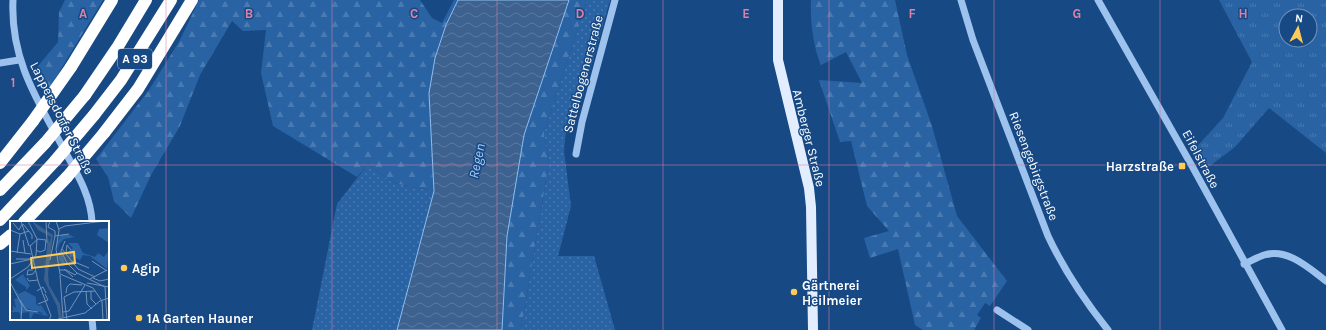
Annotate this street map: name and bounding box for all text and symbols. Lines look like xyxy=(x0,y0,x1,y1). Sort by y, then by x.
text: A xyxy=(79,6,87,21)
text: B xyxy=(245,6,253,21)
text: C xyxy=(410,6,418,21)
text: D xyxy=(576,6,585,21)
text: E xyxy=(742,6,750,21)
text: F xyxy=(908,6,916,21)
text: G xyxy=(1073,6,1081,21)
text: H xyxy=(1238,6,1248,21)
north arrow xyxy=(1278,8,1318,48)
text: N xyxy=(1294,12,1304,26)
street label: Sattelbogenerstraße xyxy=(560,13,606,135)
road number: A 93 xyxy=(118,49,152,69)
street label: Lappersdorfer Straße xyxy=(27,59,97,177)
text: 1 xyxy=(11,75,15,90)
street label: Amberger Straße xyxy=(790,88,828,188)
street label: Riesengebirgstraße xyxy=(1006,109,1062,223)
street label: Eifelstraße xyxy=(1179,127,1223,191)
water label: Regen xyxy=(465,142,489,180)
place label: Harzstraße xyxy=(1106,159,1174,174)
marker: Harzstraße xyxy=(1177,161,1187,171)
inset map xyxy=(10,221,109,320)
place label: Agip xyxy=(132,261,160,276)
marker: Agip xyxy=(119,263,129,273)
place label: Gärtnerei Heilmeier xyxy=(802,278,863,308)
marker: Gärtnerei Heilmeier xyxy=(789,287,799,297)
place label: 1A Garten Hauner xyxy=(147,311,254,326)
marker: 1A Garten Hauner xyxy=(134,313,144,323)

